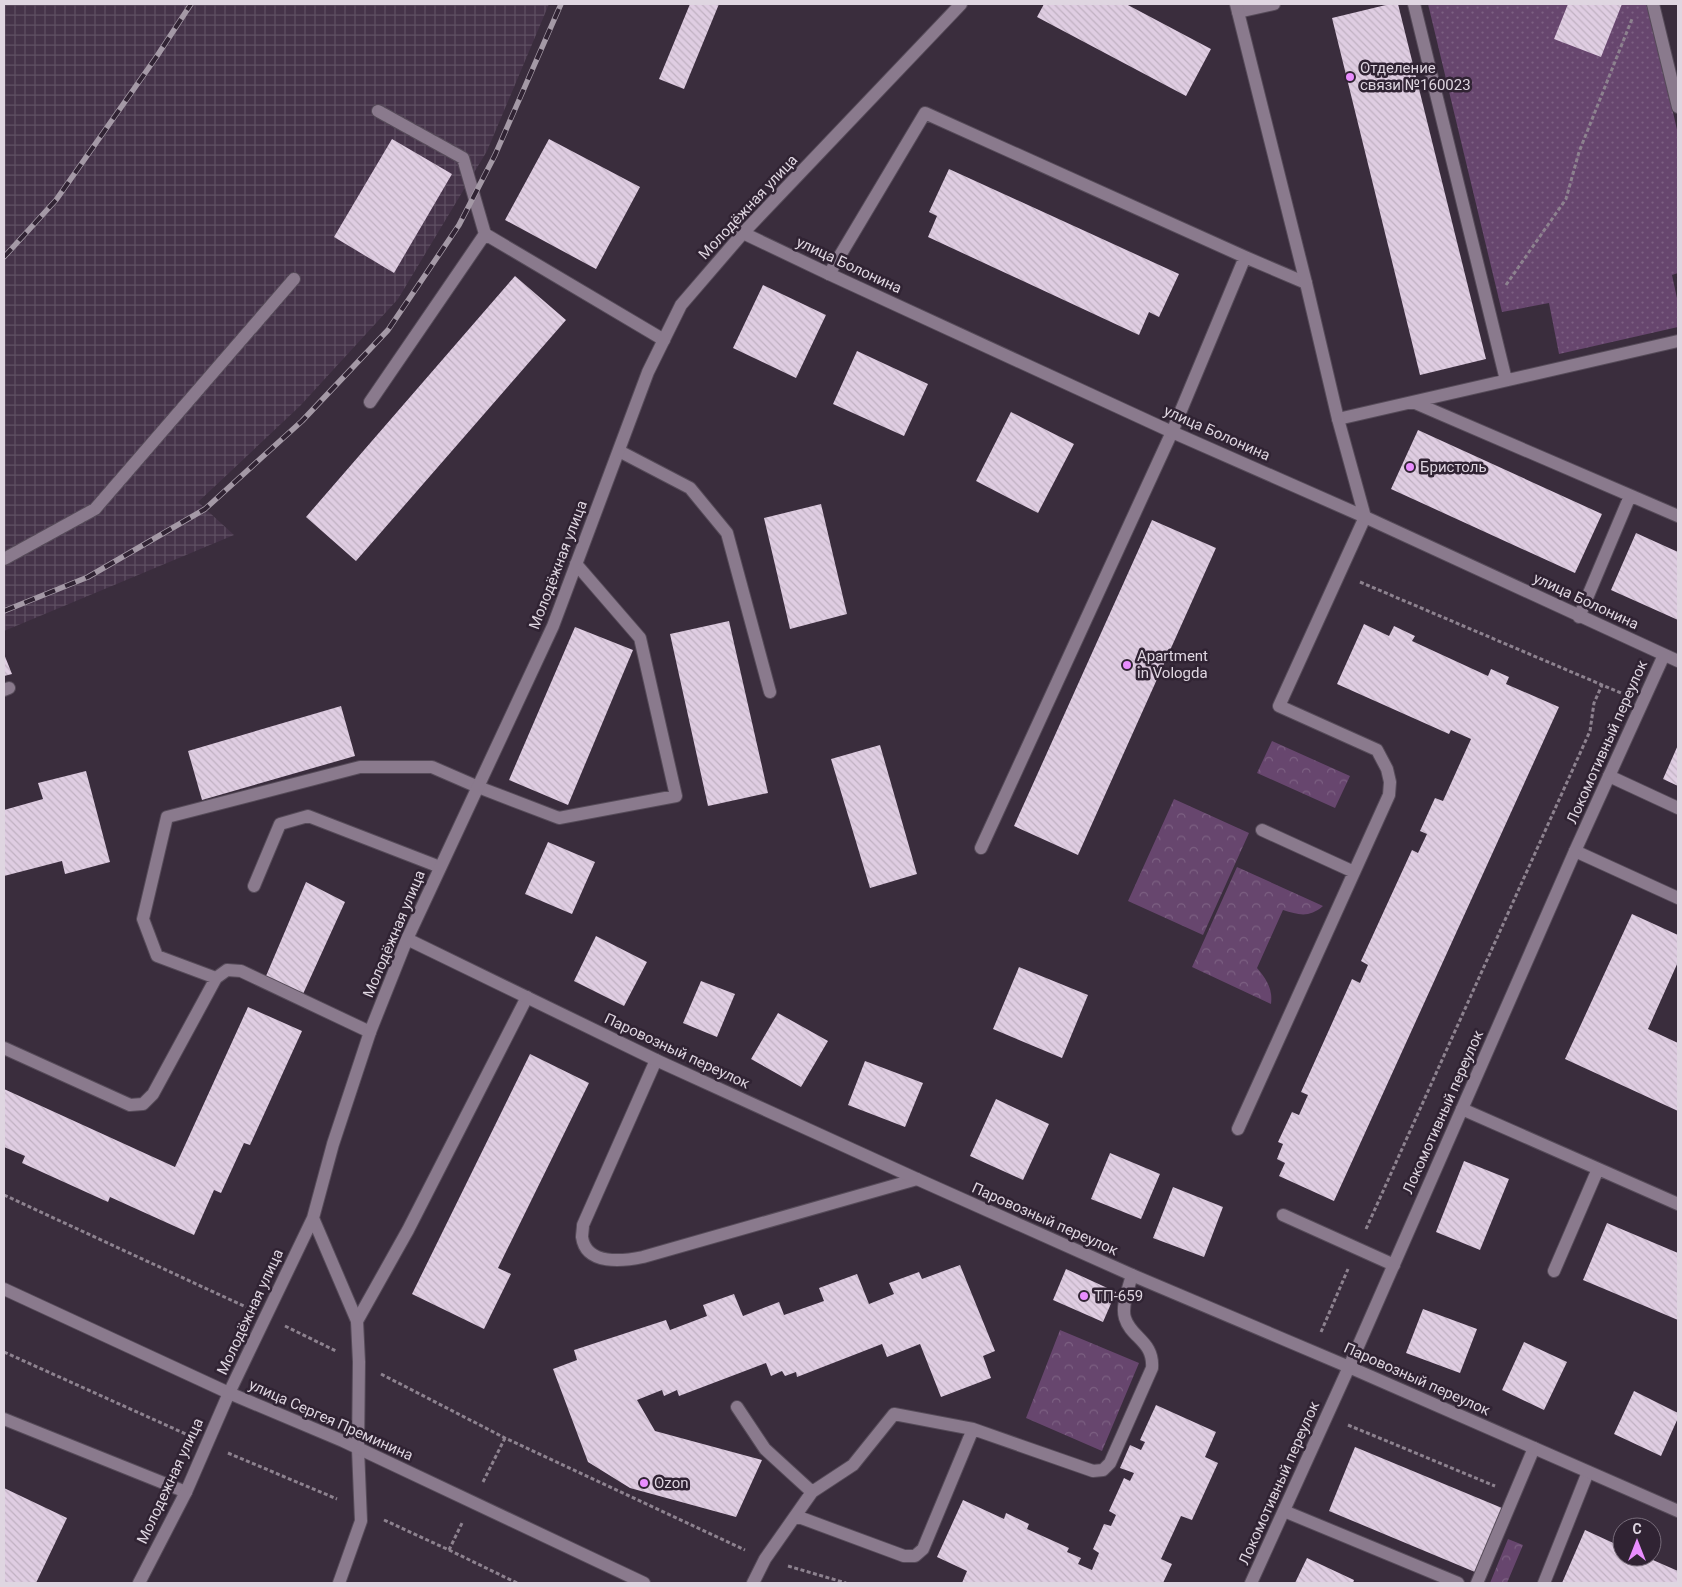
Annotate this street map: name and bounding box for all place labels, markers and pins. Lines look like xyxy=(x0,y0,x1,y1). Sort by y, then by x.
place label: Отделение связи №160023 xyxy=(1360,59,1471,94)
marker: Отделение связи №160023 xyxy=(1344,71,1356,83)
place label: Бристоль xyxy=(1420,458,1487,476)
marker: Бристоль xyxy=(1404,461,1416,473)
place label: Apartment in Vologda xyxy=(1137,647,1208,682)
marker: Apartment in Vologda xyxy=(1121,659,1133,671)
place label: ТП-659 xyxy=(1094,1287,1143,1305)
marker: ТП-659 xyxy=(1078,1290,1090,1302)
place label: Ozon xyxy=(654,1474,688,1492)
marker: Ozon xyxy=(638,1477,650,1489)

